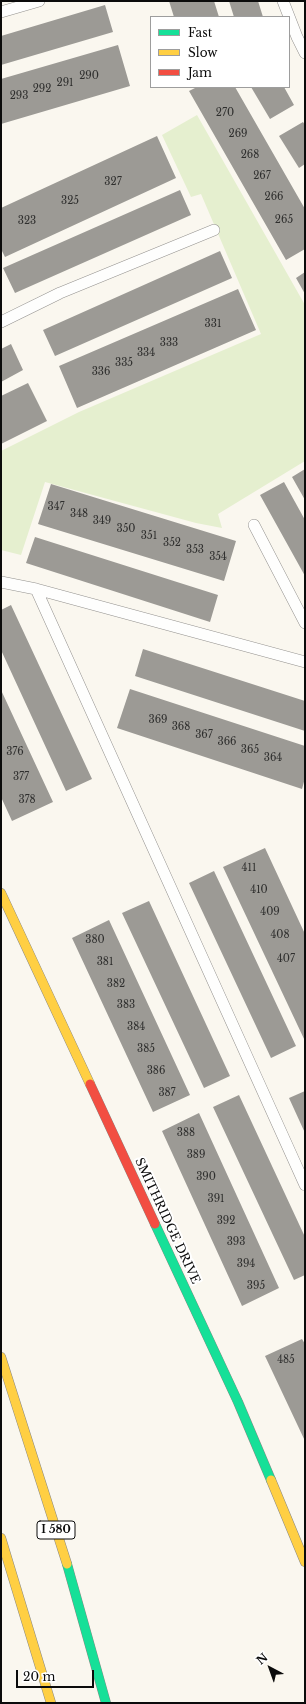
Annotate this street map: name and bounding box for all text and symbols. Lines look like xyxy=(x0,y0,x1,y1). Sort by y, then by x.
legend xyxy=(150,16,290,88)
text: Fast xyxy=(188,25,212,40)
text: Slow xyxy=(188,45,217,60)
text: Jam xyxy=(188,65,212,80)
house number: 290 xyxy=(79,70,99,82)
house number: 291 xyxy=(56,77,74,89)
house number: 292 xyxy=(33,83,51,95)
house number: 293 xyxy=(10,90,28,102)
house number: 270 xyxy=(216,107,234,119)
house number: 269 xyxy=(228,128,248,140)
house number: 268 xyxy=(241,149,259,161)
house number: 267 xyxy=(253,170,271,182)
house number: 327 xyxy=(104,176,122,188)
house number: 266 xyxy=(264,191,284,203)
house number: 325 xyxy=(61,195,79,207)
house number: 265 xyxy=(275,214,293,226)
house number: 323 xyxy=(18,215,36,227)
house number: 331 xyxy=(205,318,221,330)
house number: 333 xyxy=(160,337,178,349)
house number: 334 xyxy=(137,347,155,359)
house number: 335 xyxy=(115,357,133,369)
house number: 336 xyxy=(92,366,110,378)
house number: 347 xyxy=(47,501,65,513)
house number: 348 xyxy=(70,508,88,520)
house number: 349 xyxy=(93,515,111,527)
house number: 350 xyxy=(117,523,135,535)
house number: 351 xyxy=(141,530,157,542)
house number: 352 xyxy=(163,537,181,549)
house number: 353 xyxy=(186,544,204,556)
house number: 354 xyxy=(209,551,227,563)
house number: 369 xyxy=(148,714,168,726)
house number: 368 xyxy=(172,721,190,733)
house number: 367 xyxy=(195,729,213,741)
house number: 366 xyxy=(217,736,237,748)
house number: 365 xyxy=(241,744,259,756)
house number: 376 xyxy=(6,746,24,758)
house number: 364 xyxy=(264,752,282,764)
house number: 377 xyxy=(13,771,29,783)
house number: 378 xyxy=(18,794,36,806)
house number: 411 xyxy=(242,862,256,874)
house number: 410 xyxy=(250,884,268,896)
house number: 409 xyxy=(260,906,280,918)
house number: 408 xyxy=(270,929,290,941)
house number: 380 xyxy=(85,934,105,946)
house number: 407 xyxy=(277,953,295,965)
house number: 381 xyxy=(97,956,113,968)
house number: 382 xyxy=(107,978,125,990)
house number: 383 xyxy=(117,999,135,1011)
house number: 384 xyxy=(127,1021,145,1033)
house number: 385 xyxy=(137,1043,155,1055)
house number: 386 xyxy=(147,1065,165,1077)
house number: 387 xyxy=(158,1087,176,1099)
house number: 388 xyxy=(177,1127,195,1139)
house number: 389 xyxy=(187,1149,205,1161)
street label: SMITHRIDGE DRIVE xyxy=(131,1156,203,1286)
house number: 390 xyxy=(196,1171,216,1183)
house number: 391 xyxy=(207,1193,225,1205)
house number: 392 xyxy=(217,1215,235,1227)
house number: 393 xyxy=(227,1236,245,1248)
house number: 394 xyxy=(237,1258,255,1270)
house number: 395 xyxy=(247,1280,265,1292)
house number: 485 xyxy=(277,1354,295,1366)
road number: I 580 xyxy=(37,1521,75,1539)
north arrow xyxy=(250,1648,290,1688)
text: N xyxy=(254,1650,271,1668)
scale bar xyxy=(18,1662,96,1688)
text: 20 m xyxy=(23,1669,55,1684)

